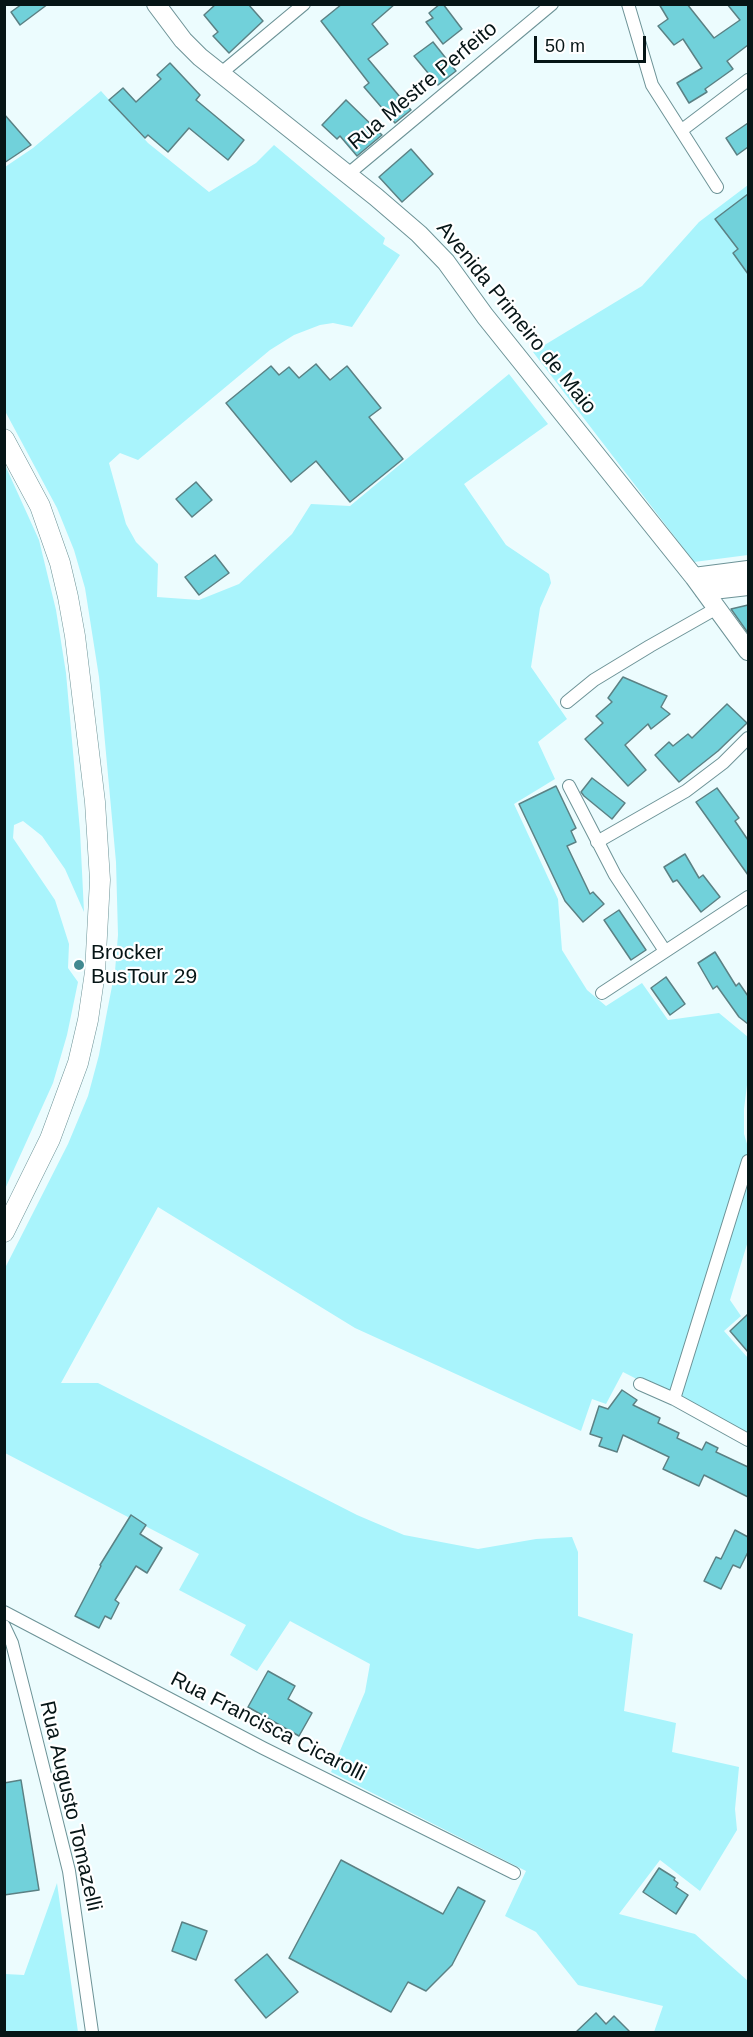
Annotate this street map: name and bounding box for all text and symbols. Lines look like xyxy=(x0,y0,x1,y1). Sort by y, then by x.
street label: Rua Mestre Perfeito xyxy=(343,16,503,156)
scale bar xyxy=(537,24,650,62)
text: 50 m xyxy=(545,36,585,56)
street label: Avenida Primeiro de Maio xyxy=(431,217,601,419)
place label: Brocker BusTour 29 xyxy=(91,940,197,990)
marker: Brocker BusTour 29 xyxy=(72,958,86,972)
street label: Rua Francisca Cicarolli xyxy=(166,1667,370,1787)
street label: Rua Augusto Tomazelli xyxy=(34,1699,106,1913)

